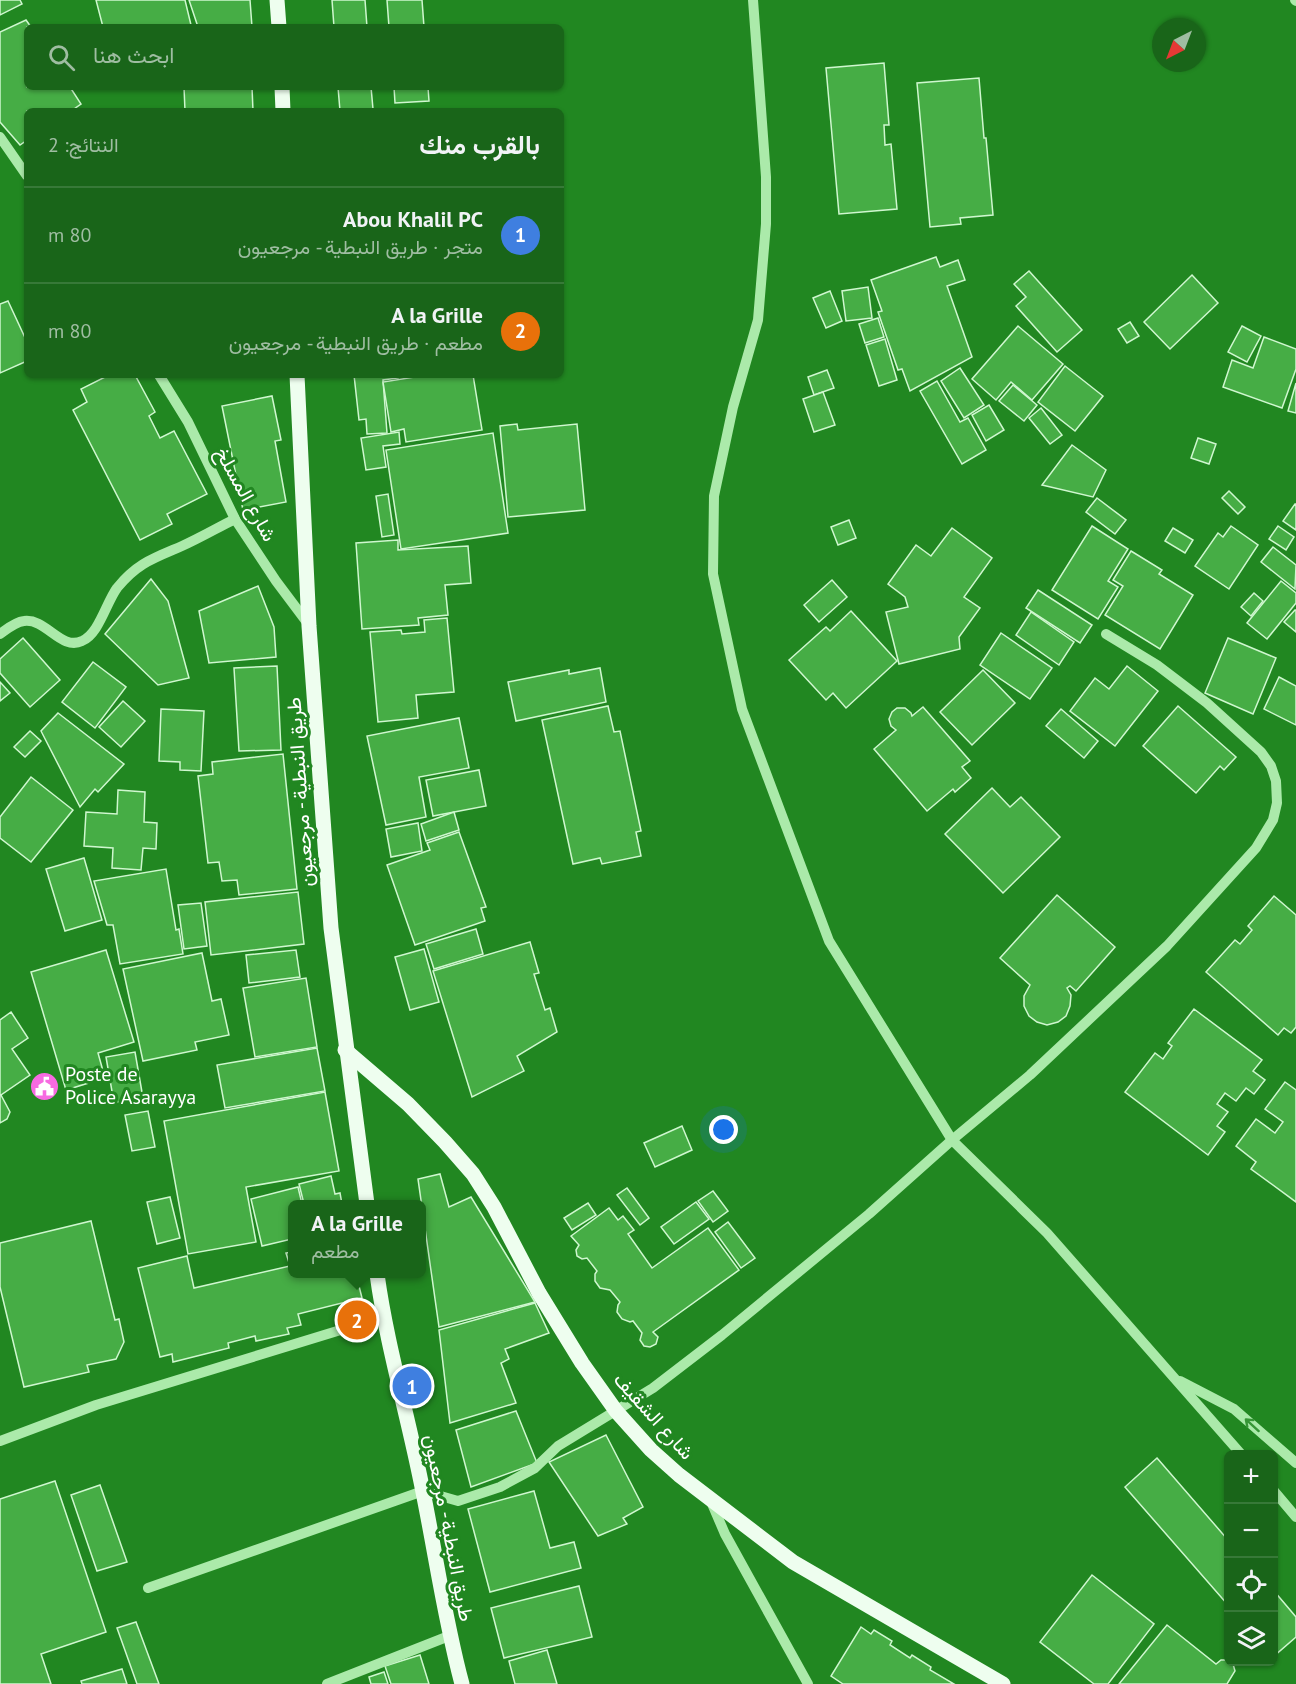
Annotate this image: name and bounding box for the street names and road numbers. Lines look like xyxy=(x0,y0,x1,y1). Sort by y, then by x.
street label: شارع المسلخ xyxy=(208,442,283,546)
street label: طريق النبطية - مرجعيون xyxy=(280,696,320,888)
street label: شارع الشقيف xyxy=(607,1367,700,1466)
street label: طريق النبطية - مرجعيون xyxy=(418,1432,480,1624)

